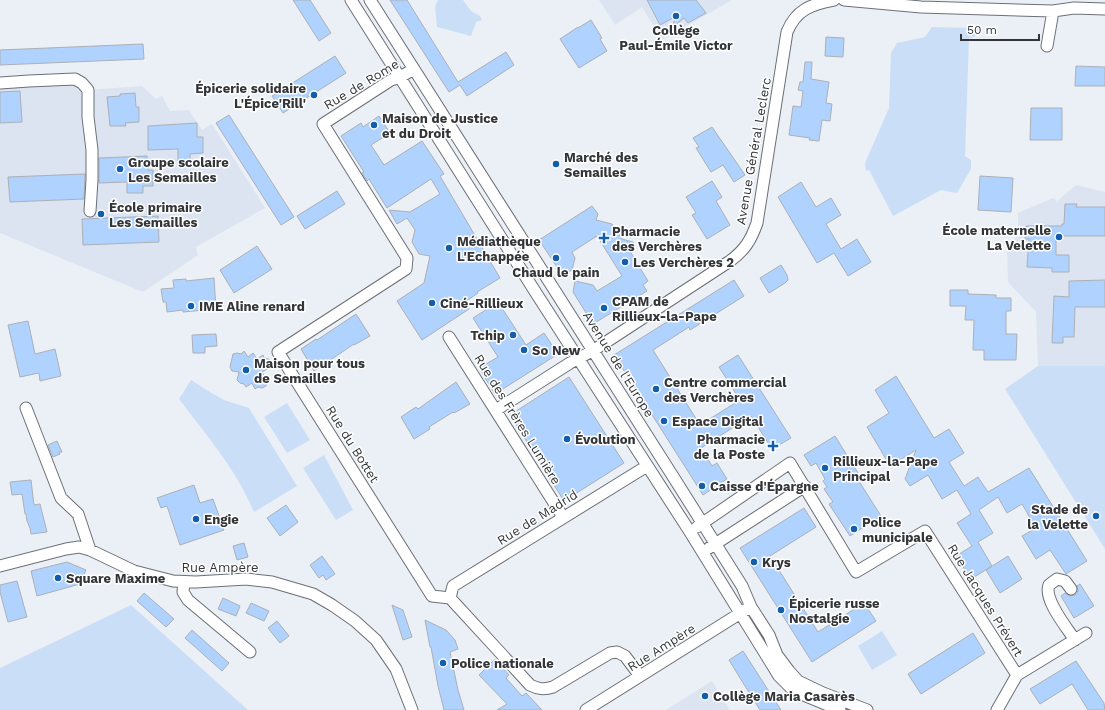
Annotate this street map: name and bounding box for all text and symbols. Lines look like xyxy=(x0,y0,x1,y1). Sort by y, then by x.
marker: Collège Paul-Émile Victor xyxy=(671,11,681,21)
scale bar xyxy=(961,16,1039,42)
place label: Collège Paul-Émile Victor xyxy=(619,23,733,53)
text: 50 m xyxy=(967,23,997,37)
street label: Rue de Rome xyxy=(321,56,401,113)
street label: Avenue Général Leclerc xyxy=(733,76,774,226)
place label: Épicerie solidaire L'Épice'Rill' xyxy=(195,80,306,111)
marker: Épicerie solidaire L'Épice'Rill' xyxy=(309,90,319,100)
place label: Maison de Justice et du Droit xyxy=(382,111,499,141)
marker: Maison de Justice et du Droit xyxy=(369,120,379,130)
place label: Marché des Semailles xyxy=(564,150,638,180)
place label: Groupe scolaire Les Semailles xyxy=(128,155,229,185)
marker: Marché des Semailles xyxy=(551,159,561,169)
marker: Groupe scolaire Les Semailles xyxy=(115,164,125,174)
place label: École primaire Les Semailles xyxy=(109,199,202,230)
marker: École primaire Les Semailles xyxy=(96,209,106,219)
place label: École maternelle La Velette xyxy=(942,222,1051,253)
place label: Pharmacie des Verchères xyxy=(612,224,702,254)
marker: École maternelle La Velette xyxy=(1054,232,1064,242)
marker: Pharmacie des Verchères xyxy=(599,233,609,243)
place label: Médiathèque L'Echappée xyxy=(457,234,541,264)
marker: Médiathèque L'Echappée xyxy=(444,243,454,253)
marker: Chaud le pain xyxy=(551,253,561,263)
place label: Les Verchères 2 xyxy=(633,255,734,270)
marker: Les Verchères 2 xyxy=(620,257,630,267)
place label: Chaud le pain xyxy=(512,265,600,280)
place label: CPAM de Rillieux-la-Pape xyxy=(612,294,717,324)
place label: Ciné-Rillieux xyxy=(440,296,524,311)
marker: Ciné-Rillieux xyxy=(427,298,437,308)
place label: IME Aline renard xyxy=(199,299,305,314)
marker: IME Aline renard xyxy=(186,301,196,311)
marker: CPAM de Rillieux-la-Pape xyxy=(599,303,609,313)
street label: Avenue de l'Europe xyxy=(580,309,657,420)
place label: Tchip xyxy=(470,328,505,343)
marker: Tchip xyxy=(508,330,518,340)
place label: So New xyxy=(532,343,581,358)
marker: So New xyxy=(519,345,529,355)
street label: Rue des Frères Lumière xyxy=(471,351,564,487)
place label: Maison pour tous de Semailles xyxy=(254,356,365,386)
marker: Maison pour tous de Semailles xyxy=(241,365,251,375)
place label: Centre commercial des Verchères xyxy=(664,375,787,405)
marker: Centre commercial des Verchères xyxy=(651,384,661,394)
street label: Rue du Bottet xyxy=(323,403,383,486)
place label: Espace Digital xyxy=(672,414,764,429)
marker: Espace Digital xyxy=(659,416,669,426)
place label: Évolution xyxy=(575,431,636,447)
place label: Pharmacie de la Poste xyxy=(694,432,765,462)
marker: Évolution xyxy=(562,434,572,444)
marker: Pharmacie de la Poste xyxy=(768,441,778,451)
place label: Rillieux-la-Pape Principal xyxy=(833,454,938,484)
marker: Rillieux-la-Pape Principal xyxy=(820,463,830,473)
place label: Caisse d'Épargne xyxy=(710,478,819,494)
marker: Caisse d'Épargne xyxy=(697,481,707,491)
street label: Rue de Madrid xyxy=(494,487,580,548)
place label: Stade de la Velette xyxy=(1027,502,1088,532)
marker: Stade de la Velette xyxy=(1091,511,1101,521)
place label: Engie xyxy=(204,512,239,527)
marker: Engie xyxy=(191,514,201,524)
place label: Police municipale xyxy=(862,515,933,545)
marker: Police municipale xyxy=(849,524,859,534)
street label: Rue Jacques Prévert xyxy=(945,541,1027,660)
place label: Krys xyxy=(762,555,791,570)
marker: Krys xyxy=(749,557,759,567)
street label: Rue Ampère xyxy=(181,560,259,575)
place label: Square Maxime xyxy=(66,571,166,586)
marker: Square Maxime xyxy=(53,573,63,583)
place label: Épicerie russe Nostalgie xyxy=(789,595,880,626)
marker: Épicerie russe Nostalgie xyxy=(776,605,786,615)
street label: Rue Ampère xyxy=(625,621,698,674)
place label: Police nationale xyxy=(451,656,554,671)
marker: Police nationale xyxy=(438,658,448,668)
place label: Collège Maria Casarès xyxy=(713,689,855,704)
marker: Collège Maria Casarès xyxy=(700,691,710,701)

